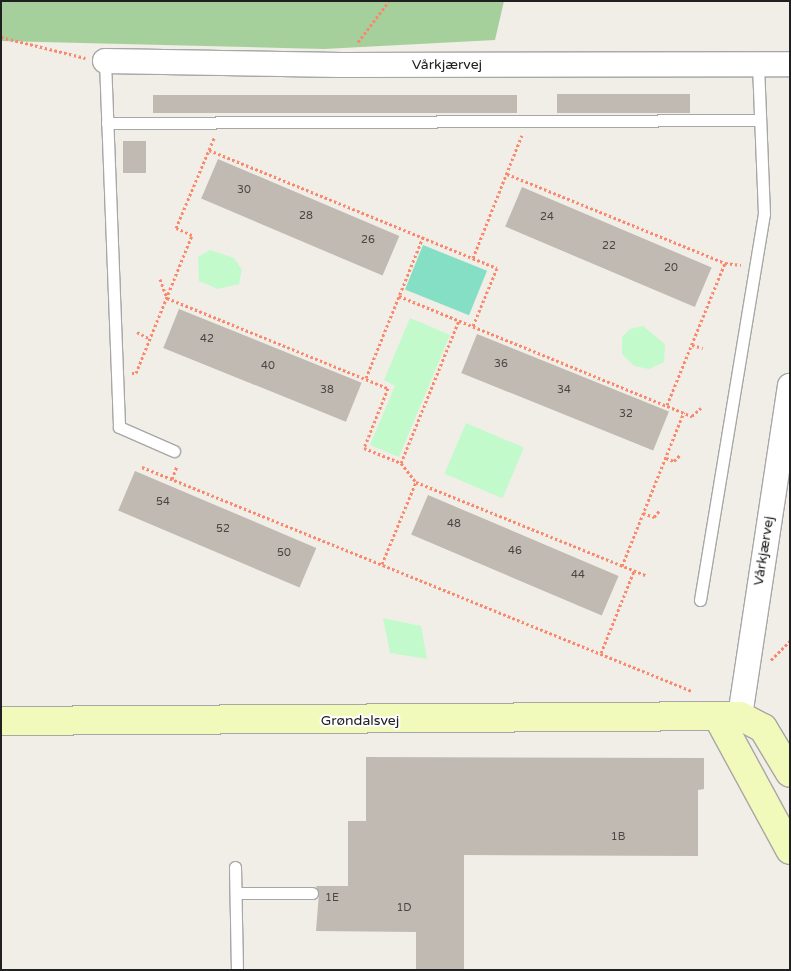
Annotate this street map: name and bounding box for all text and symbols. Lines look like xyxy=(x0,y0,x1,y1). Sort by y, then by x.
street label: Vårkjærvej xyxy=(412,57,482,73)
house number: 30 xyxy=(237,183,251,197)
house number: 28 xyxy=(299,209,313,223)
house number: 24 xyxy=(540,210,554,224)
house number: 26 xyxy=(361,233,375,247)
house number: 22 xyxy=(602,239,616,253)
house number: 20 xyxy=(664,261,678,275)
house number: 42 xyxy=(200,332,214,346)
house number: 36 xyxy=(494,357,508,371)
house number: 40 xyxy=(261,359,275,373)
house number: 38 xyxy=(320,383,334,397)
house number: 34 xyxy=(557,383,571,397)
house number: 32 xyxy=(619,407,633,421)
house number: 54 xyxy=(156,495,170,509)
street label: Vårkjærvej xyxy=(750,515,778,587)
house number: 48 xyxy=(447,517,461,531)
house number: 52 xyxy=(216,522,230,536)
house number: 46 xyxy=(508,544,522,558)
house number: 50 xyxy=(277,546,291,560)
house number: 44 xyxy=(571,568,585,582)
street label: Grøndalsvej xyxy=(321,713,399,729)
house number: 1B xyxy=(611,830,625,844)
house number: 1E xyxy=(325,891,339,905)
house number: 1D xyxy=(396,901,412,915)

